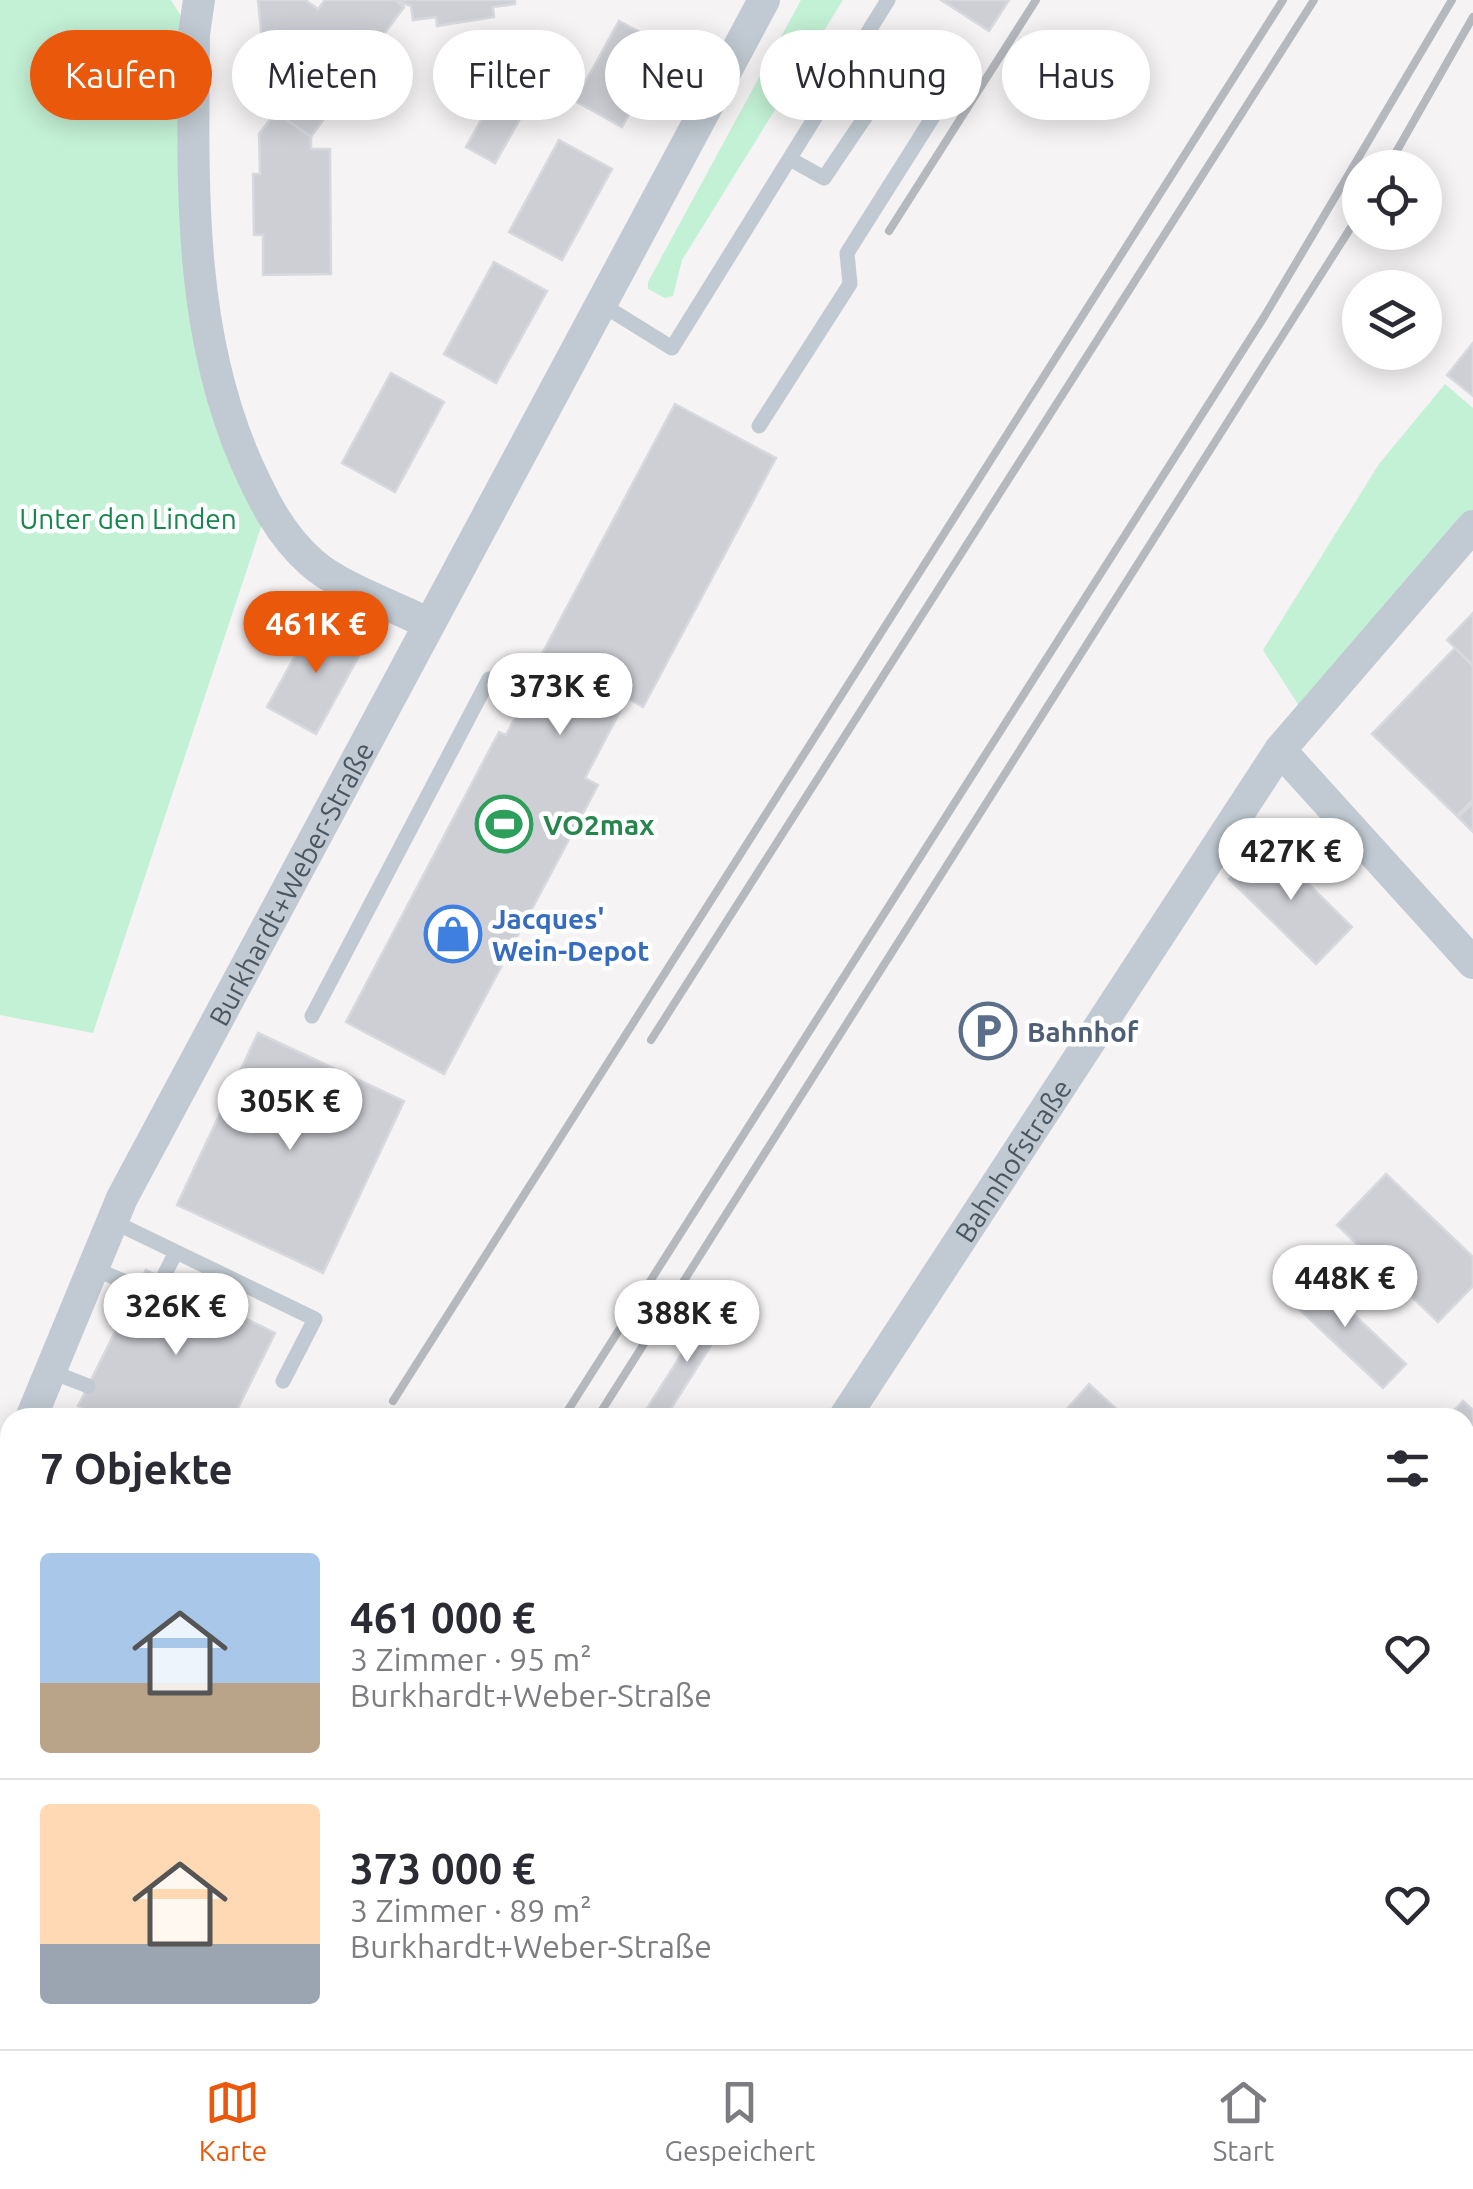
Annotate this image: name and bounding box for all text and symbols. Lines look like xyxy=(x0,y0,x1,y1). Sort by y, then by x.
chip: Kaufen xyxy=(30,30,212,120)
chip: Mieten xyxy=(232,30,413,120)
chip: Filter xyxy=(433,30,585,120)
chip: Neu xyxy=(605,30,740,120)
chip: Wohnung xyxy=(760,30,982,120)
chip: Haus xyxy=(1002,30,1150,120)
map controls xyxy=(1342,150,1442,370)
button: locate xyxy=(1342,150,1442,250)
button: layers xyxy=(1342,270,1442,370)
park label: Unter den Linden xyxy=(19,503,237,534)
pin: 461K € xyxy=(235,591,397,676)
text: 461K € xyxy=(265,605,367,641)
pin: 373K € xyxy=(479,653,641,738)
text: 373K € xyxy=(509,667,611,703)
street label: Burkhardt+Weber-Straße xyxy=(202,736,379,1030)
sports icon: VO2max xyxy=(474,794,534,854)
place label: VO2max xyxy=(543,809,654,840)
pin: 427K € xyxy=(1210,818,1372,903)
text: 427K € xyxy=(1240,832,1342,868)
place label: Jacques' Wein-Depot xyxy=(492,903,649,966)
shop icon: Jacques' Wein-Depot xyxy=(423,904,483,964)
parking icon: Bahnhof xyxy=(958,1001,1018,1061)
place label: Bahnhof xyxy=(1027,1016,1139,1047)
pin: 305K € xyxy=(209,1068,371,1153)
street label: Bahnhofstraße xyxy=(948,1073,1077,1247)
text: 305K € xyxy=(239,1082,341,1118)
pin: 448K € xyxy=(1264,1245,1426,1330)
text: 448K € xyxy=(1294,1259,1396,1295)
pin: 326K € xyxy=(95,1273,257,1358)
pin: 388K € xyxy=(606,1280,768,1365)
text: 326K € xyxy=(125,1287,227,1323)
text: 388K € xyxy=(636,1294,738,1330)
icon: filters xyxy=(1380,1441,1435,1496)
text: 7 Objekte xyxy=(40,1445,233,1492)
icon: home xyxy=(120,1593,240,1713)
text: 461 000 € xyxy=(350,1594,536,1641)
icon: heart xyxy=(1380,1626,1435,1681)
text: 3 Zimmer · 95 m² xyxy=(350,1641,592,1677)
text: Burkhardt+Weber-Straße xyxy=(350,1677,712,1713)
icon: home xyxy=(120,1844,240,1964)
text: 373 000 € xyxy=(350,1845,536,1892)
icon: heart xyxy=(1380,1877,1435,1932)
text: 3 Zimmer · 89 m² xyxy=(350,1892,592,1928)
text: Burkhardt+Weber-Straße xyxy=(350,1928,712,1964)
tab: Karte xyxy=(199,2075,267,2166)
tab: Gespeichert xyxy=(664,2075,815,2166)
tab: Start xyxy=(1213,2075,1274,2166)

